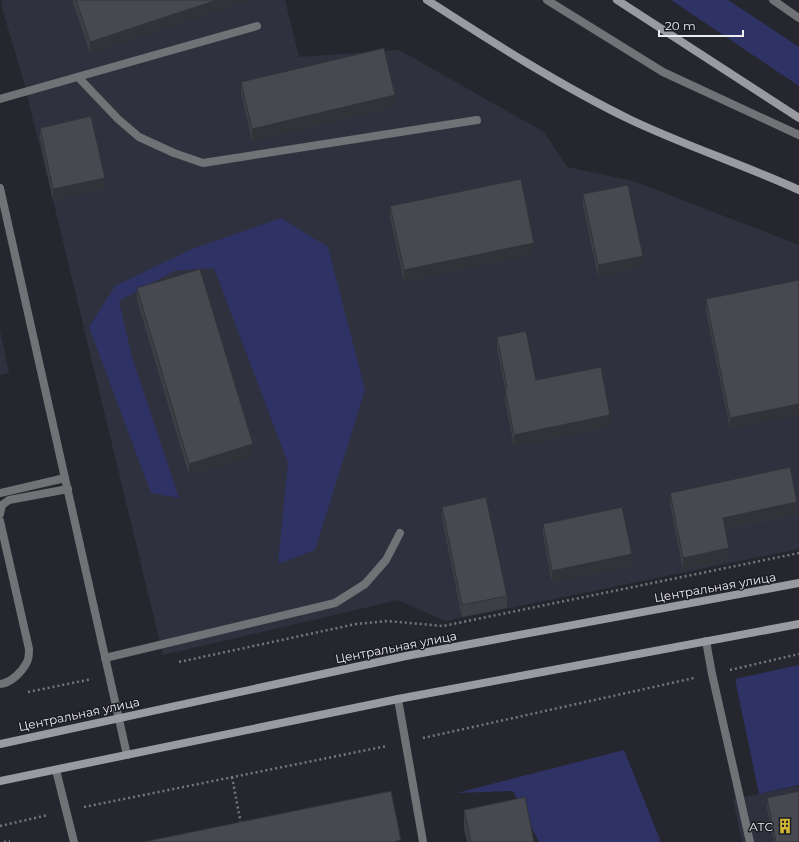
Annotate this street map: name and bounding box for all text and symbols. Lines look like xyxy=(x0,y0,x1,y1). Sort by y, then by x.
scale bar xyxy=(659,12,743,38)
text: 20 m xyxy=(665,18,696,33)
street label: Центральная улица xyxy=(653,569,777,605)
street label: Центральная улица xyxy=(334,628,458,666)
street label: Центральная улица xyxy=(17,694,141,734)
building icon: АТС xyxy=(776,817,794,835)
place label: АТС xyxy=(749,819,773,834)

